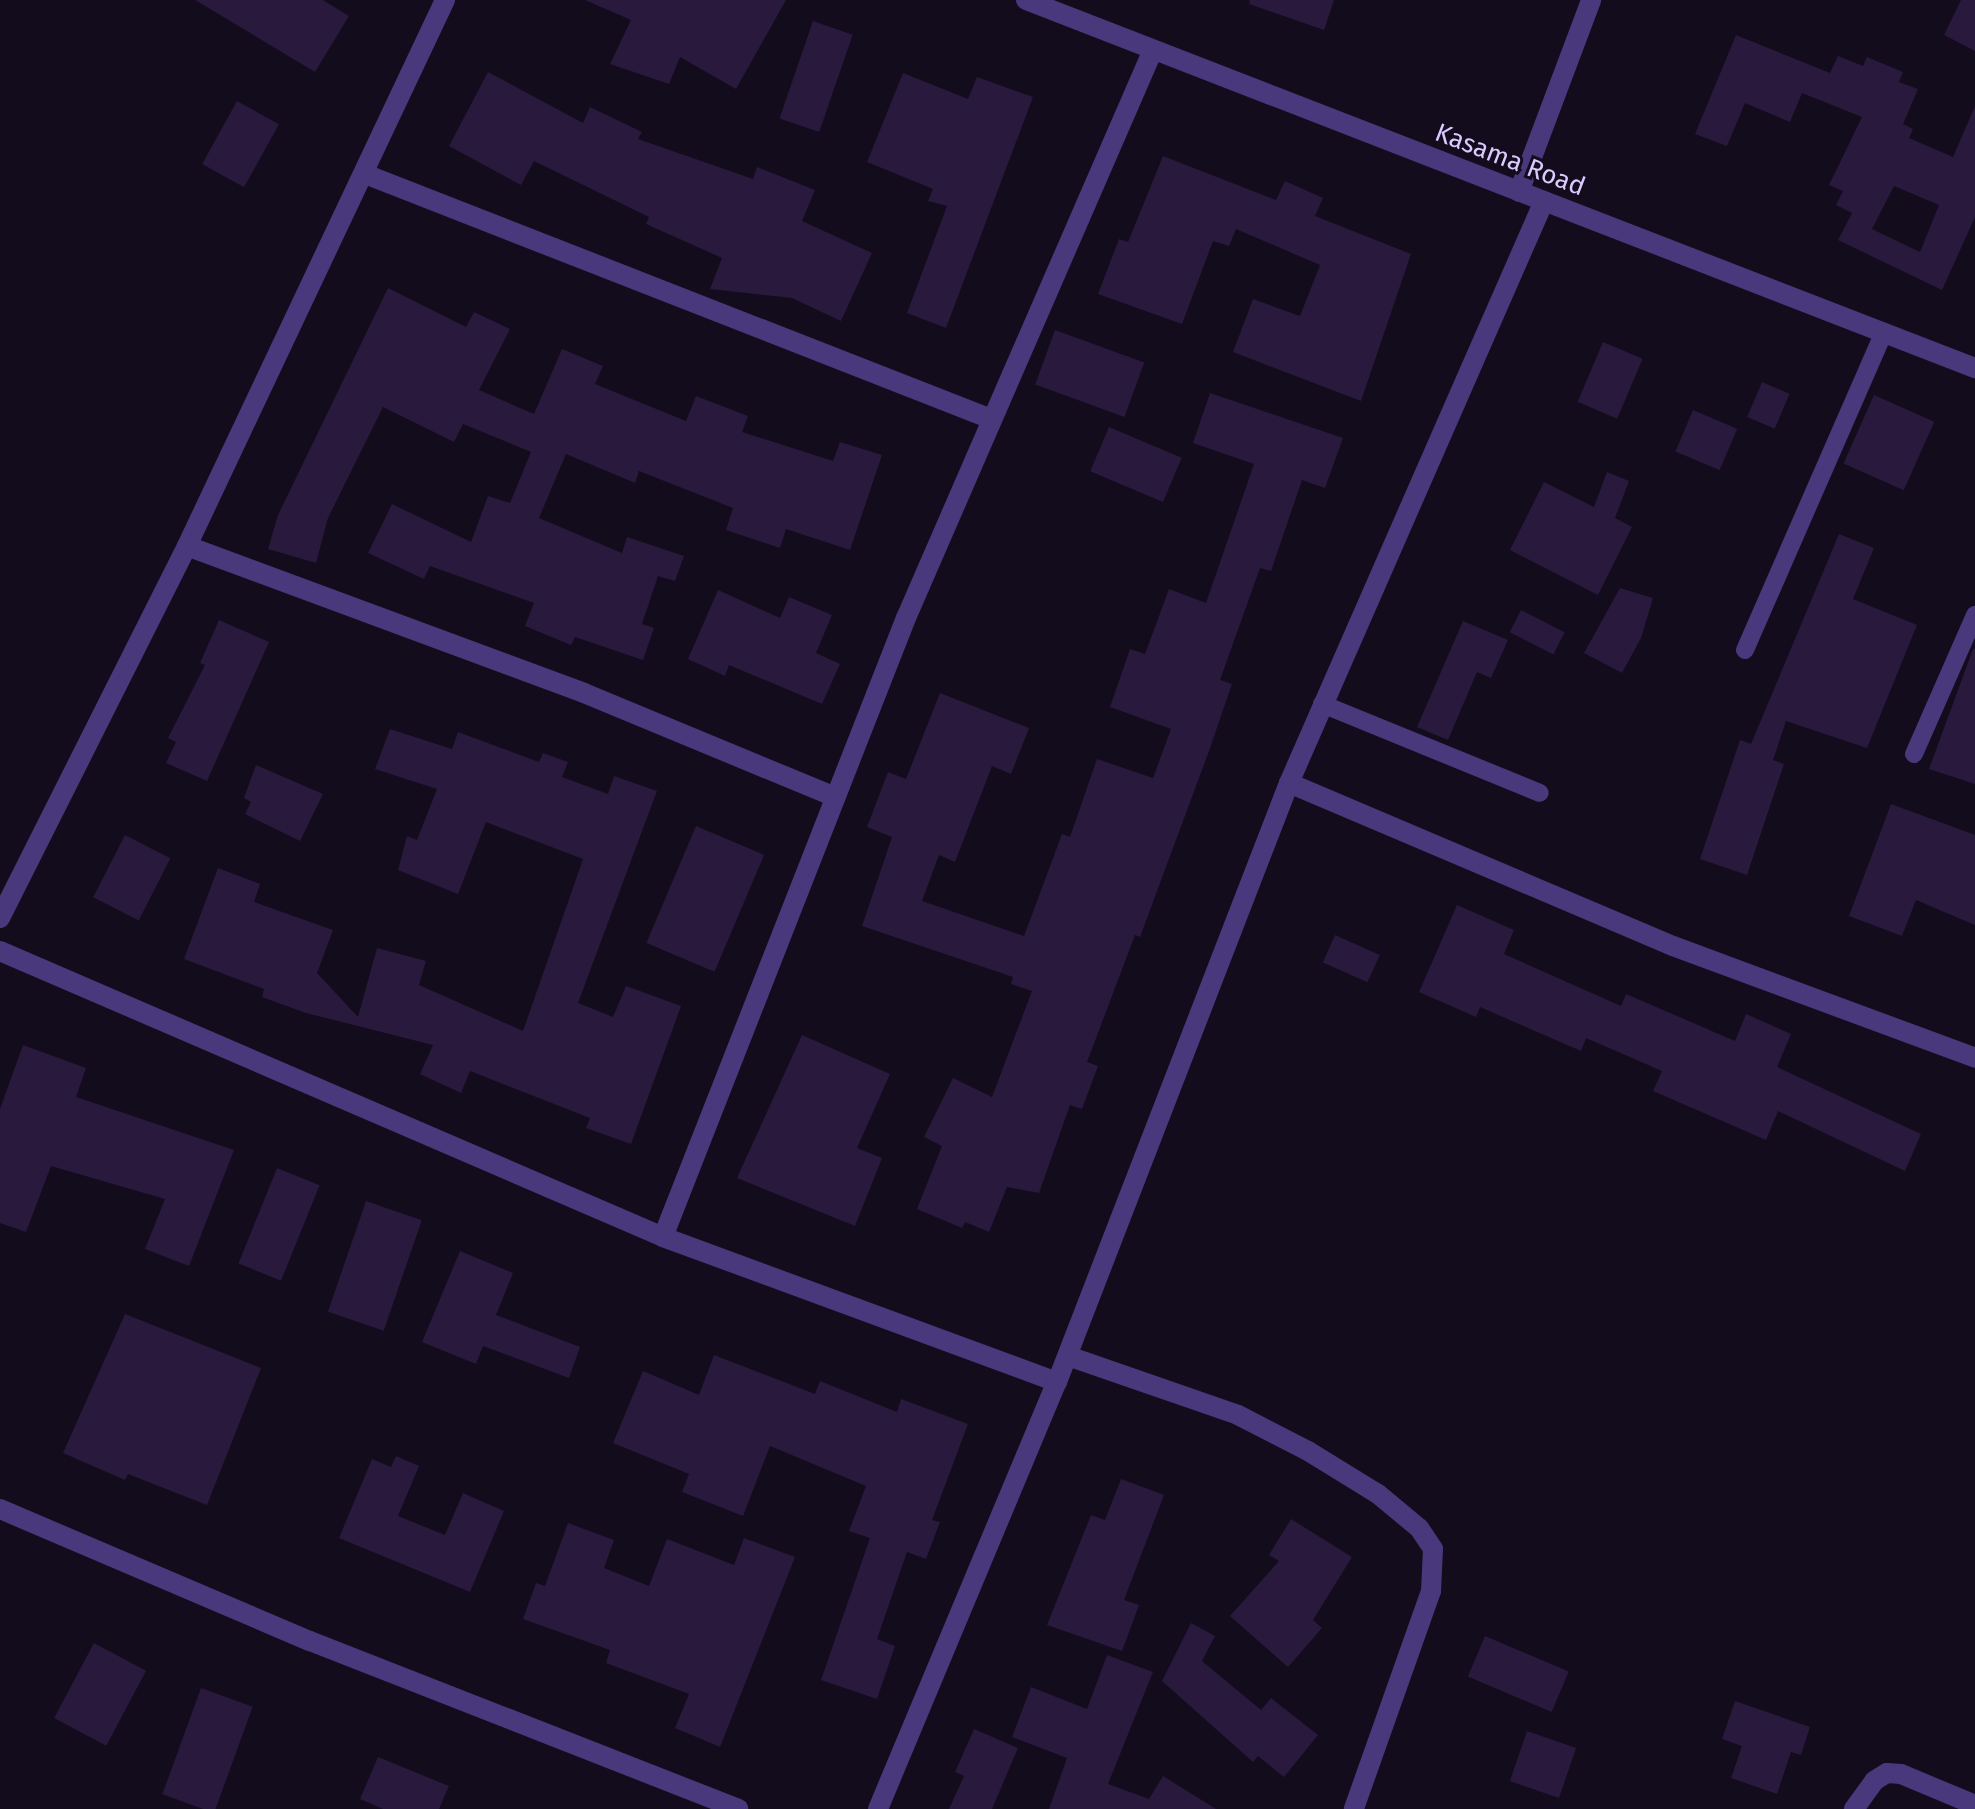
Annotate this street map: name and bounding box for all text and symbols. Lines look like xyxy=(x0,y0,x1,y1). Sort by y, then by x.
street label: Kasama Road xyxy=(1431,117,1589,203)

